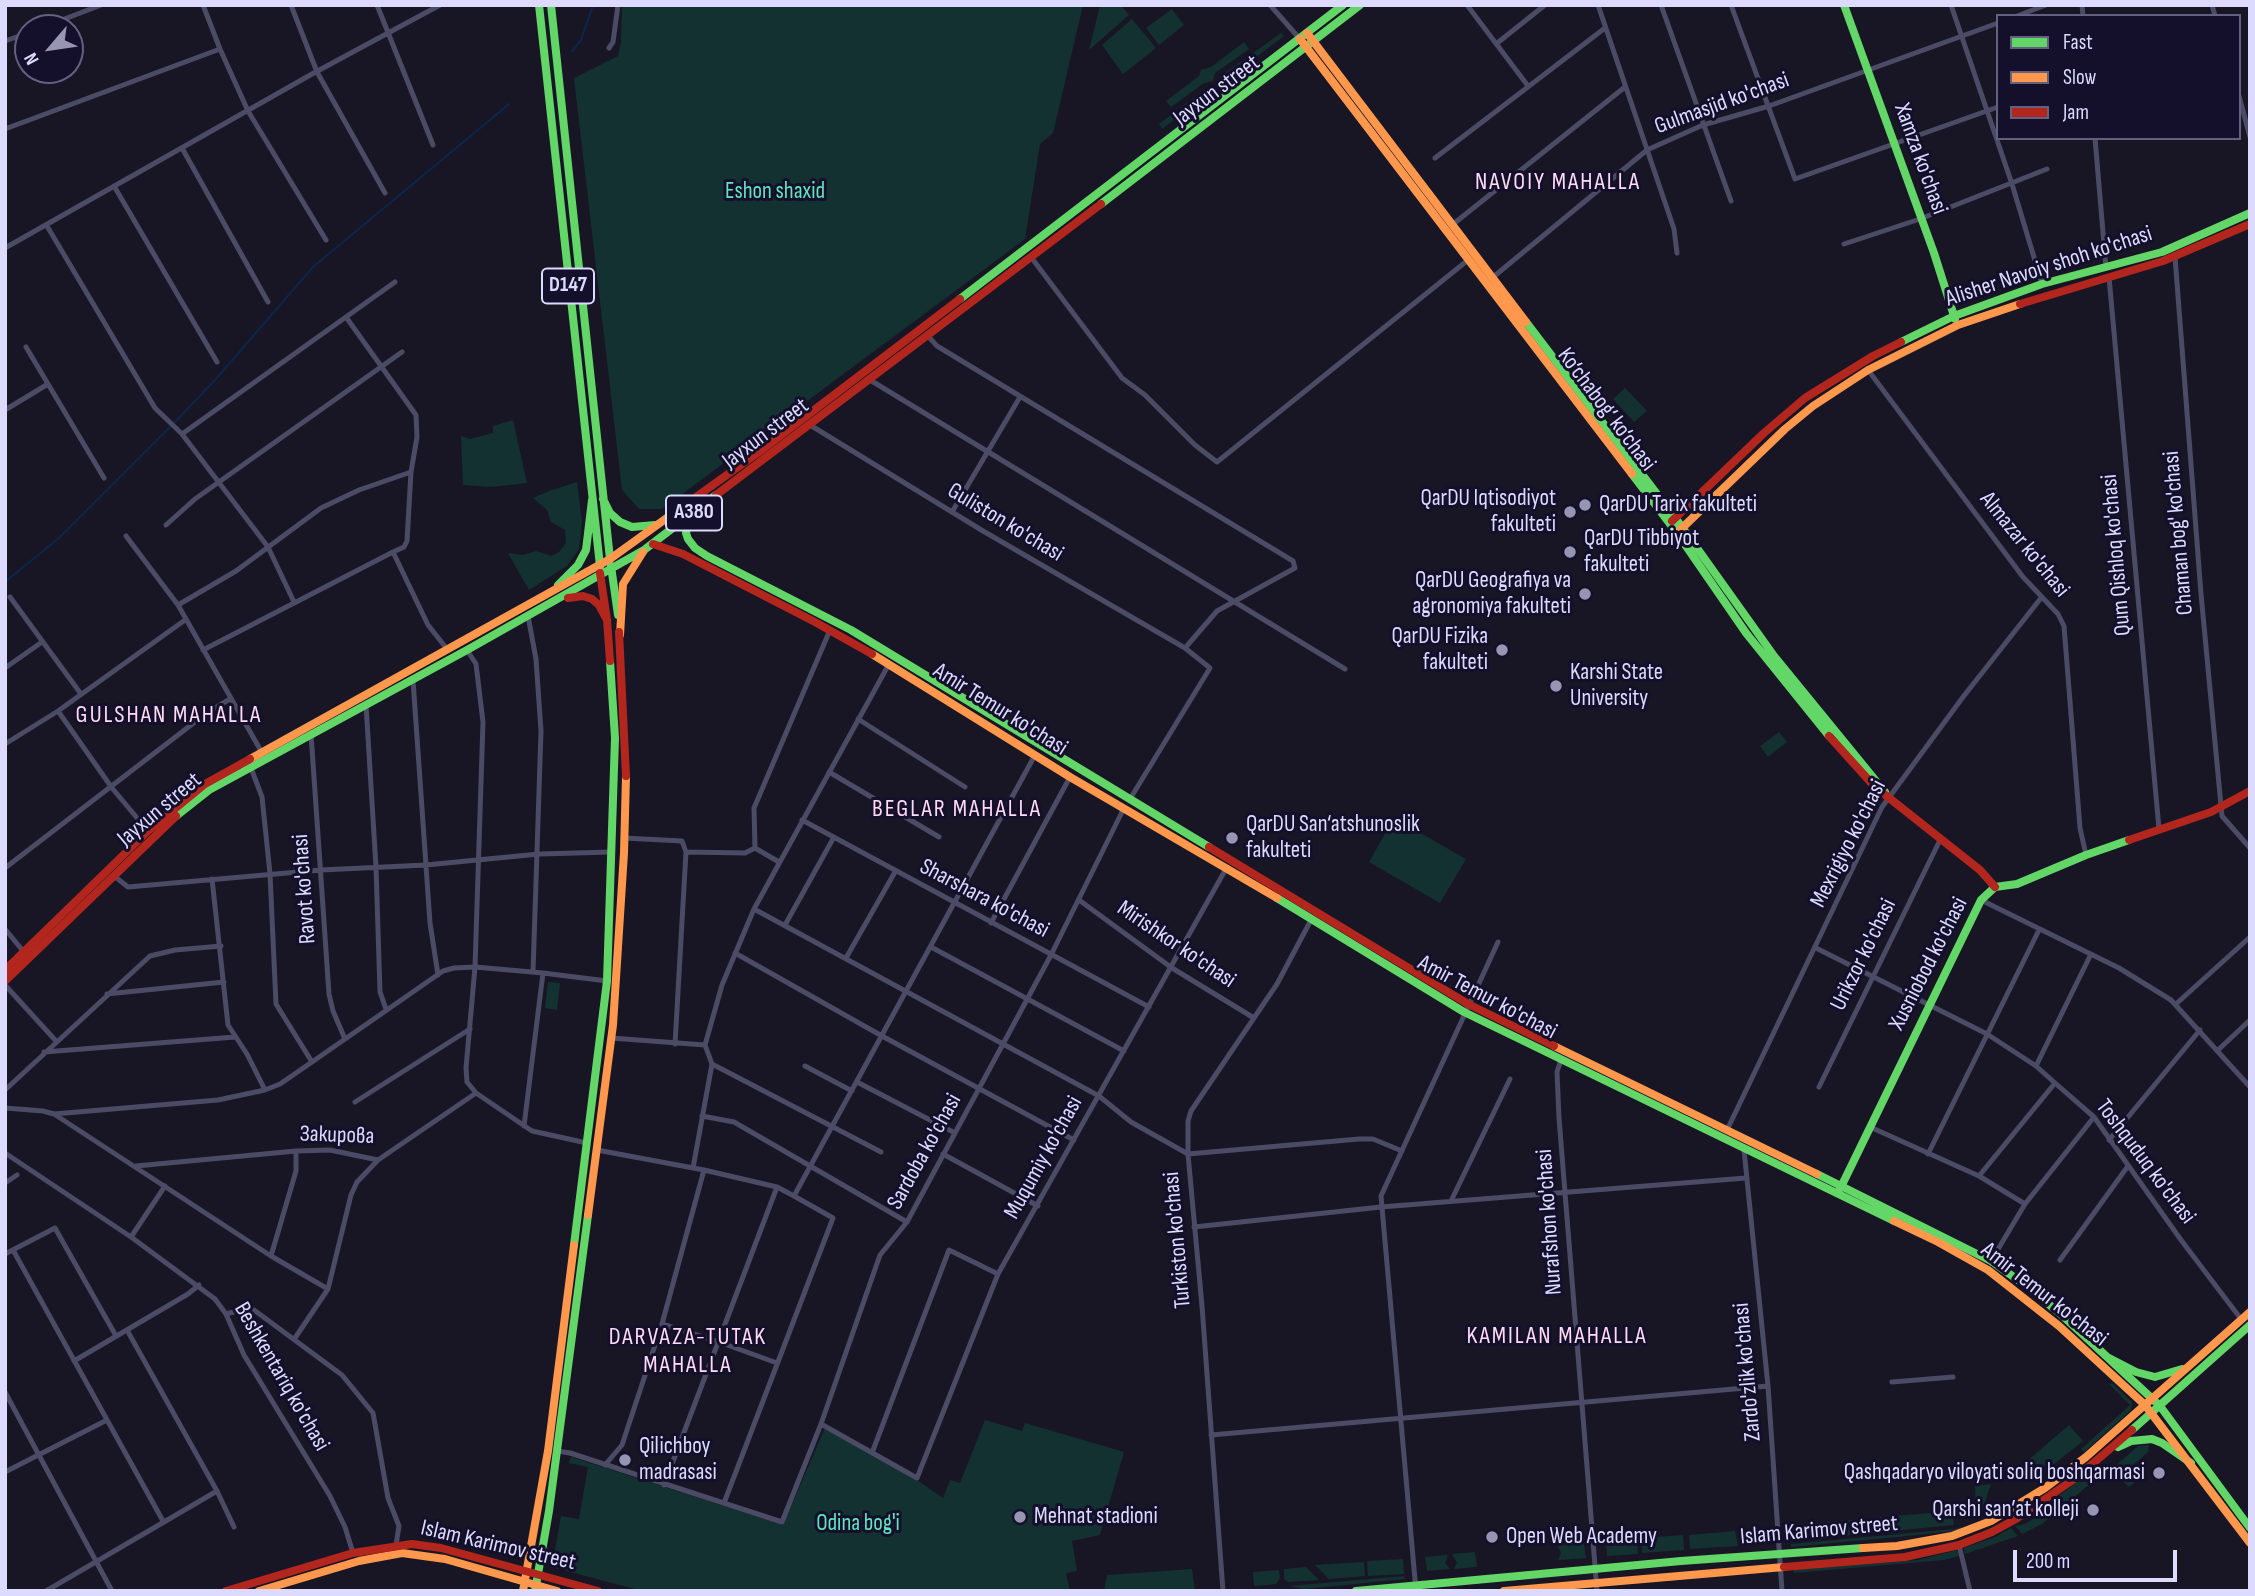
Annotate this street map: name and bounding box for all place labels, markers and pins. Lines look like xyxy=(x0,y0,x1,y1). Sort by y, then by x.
place label: QarDU Iqtisodiyot fakulteti xyxy=(1421,485,1556,539)
place label: QarDU Tarix fakulteti xyxy=(1599,491,1757,519)
marker: QarDU Tarix fakulteti xyxy=(1577,497,1593,513)
marker: QarDU Iqtisodiyot fakulteti xyxy=(1562,504,1578,520)
place label: QarDU Tibbiyot fakulteti xyxy=(1584,525,1699,579)
marker: QarDU Tibbiyot fakulteti xyxy=(1562,544,1578,560)
place label: QarDU Geografiya va agronomiya fakulteti xyxy=(1412,567,1571,621)
marker: QarDU Geografiya va agronomiya fakulteti xyxy=(1577,586,1593,602)
place label: QarDU Fizika fakulteti xyxy=(1392,623,1488,677)
marker: QarDU Fizika fakulteti xyxy=(1494,642,1510,658)
place label: Karshi State University xyxy=(1570,659,1663,713)
marker: Karshi State University xyxy=(1548,678,1564,694)
place label: QarDU San‘atshunoslik fakulteti xyxy=(1246,811,1420,865)
marker: QarDU San‘atshunoslik fakulteti xyxy=(1224,830,1240,846)
place label: Qilichboy madrasasi xyxy=(639,1433,717,1487)
marker: Qilichboy madrasasi xyxy=(617,1452,633,1468)
place label: Qashqadaryo viloyati soliq boshqarmasi xyxy=(1844,1459,2145,1487)
marker: Qashqadaryo viloyati soliq boshqarmasi xyxy=(2151,1465,2167,1481)
place label: Qarshi san’at kolleji xyxy=(1932,1496,2079,1524)
marker: Qarshi san’at kolleji xyxy=(2085,1502,2101,1518)
place label: Mehnat stadioni xyxy=(1034,1503,1158,1531)
marker: Mehnat stadioni xyxy=(1012,1509,1028,1525)
place label: Open Web Academy xyxy=(1506,1523,1657,1551)
marker: Open Web Academy xyxy=(1484,1529,1500,1545)

